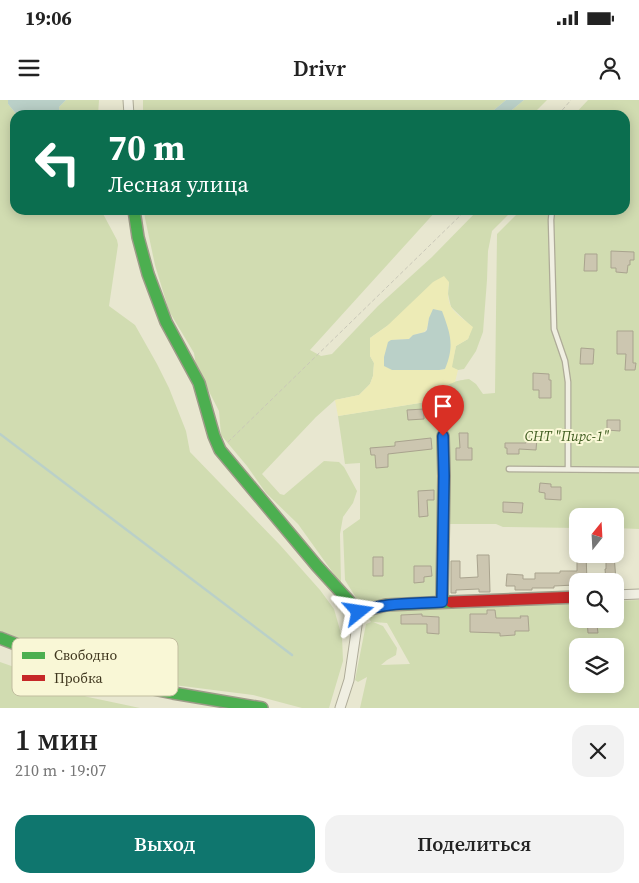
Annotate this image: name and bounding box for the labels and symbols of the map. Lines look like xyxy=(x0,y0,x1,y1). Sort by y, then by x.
pin xyxy=(422,385,464,436)
park label: СНТ "Пирс-1" xyxy=(525,426,609,446)
north arrow xyxy=(569,508,624,562)
position arrow xyxy=(332,585,384,637)
legend xyxy=(12,638,178,696)
text: Свободно xyxy=(54,645,117,665)
text: Пробка xyxy=(54,668,103,688)

